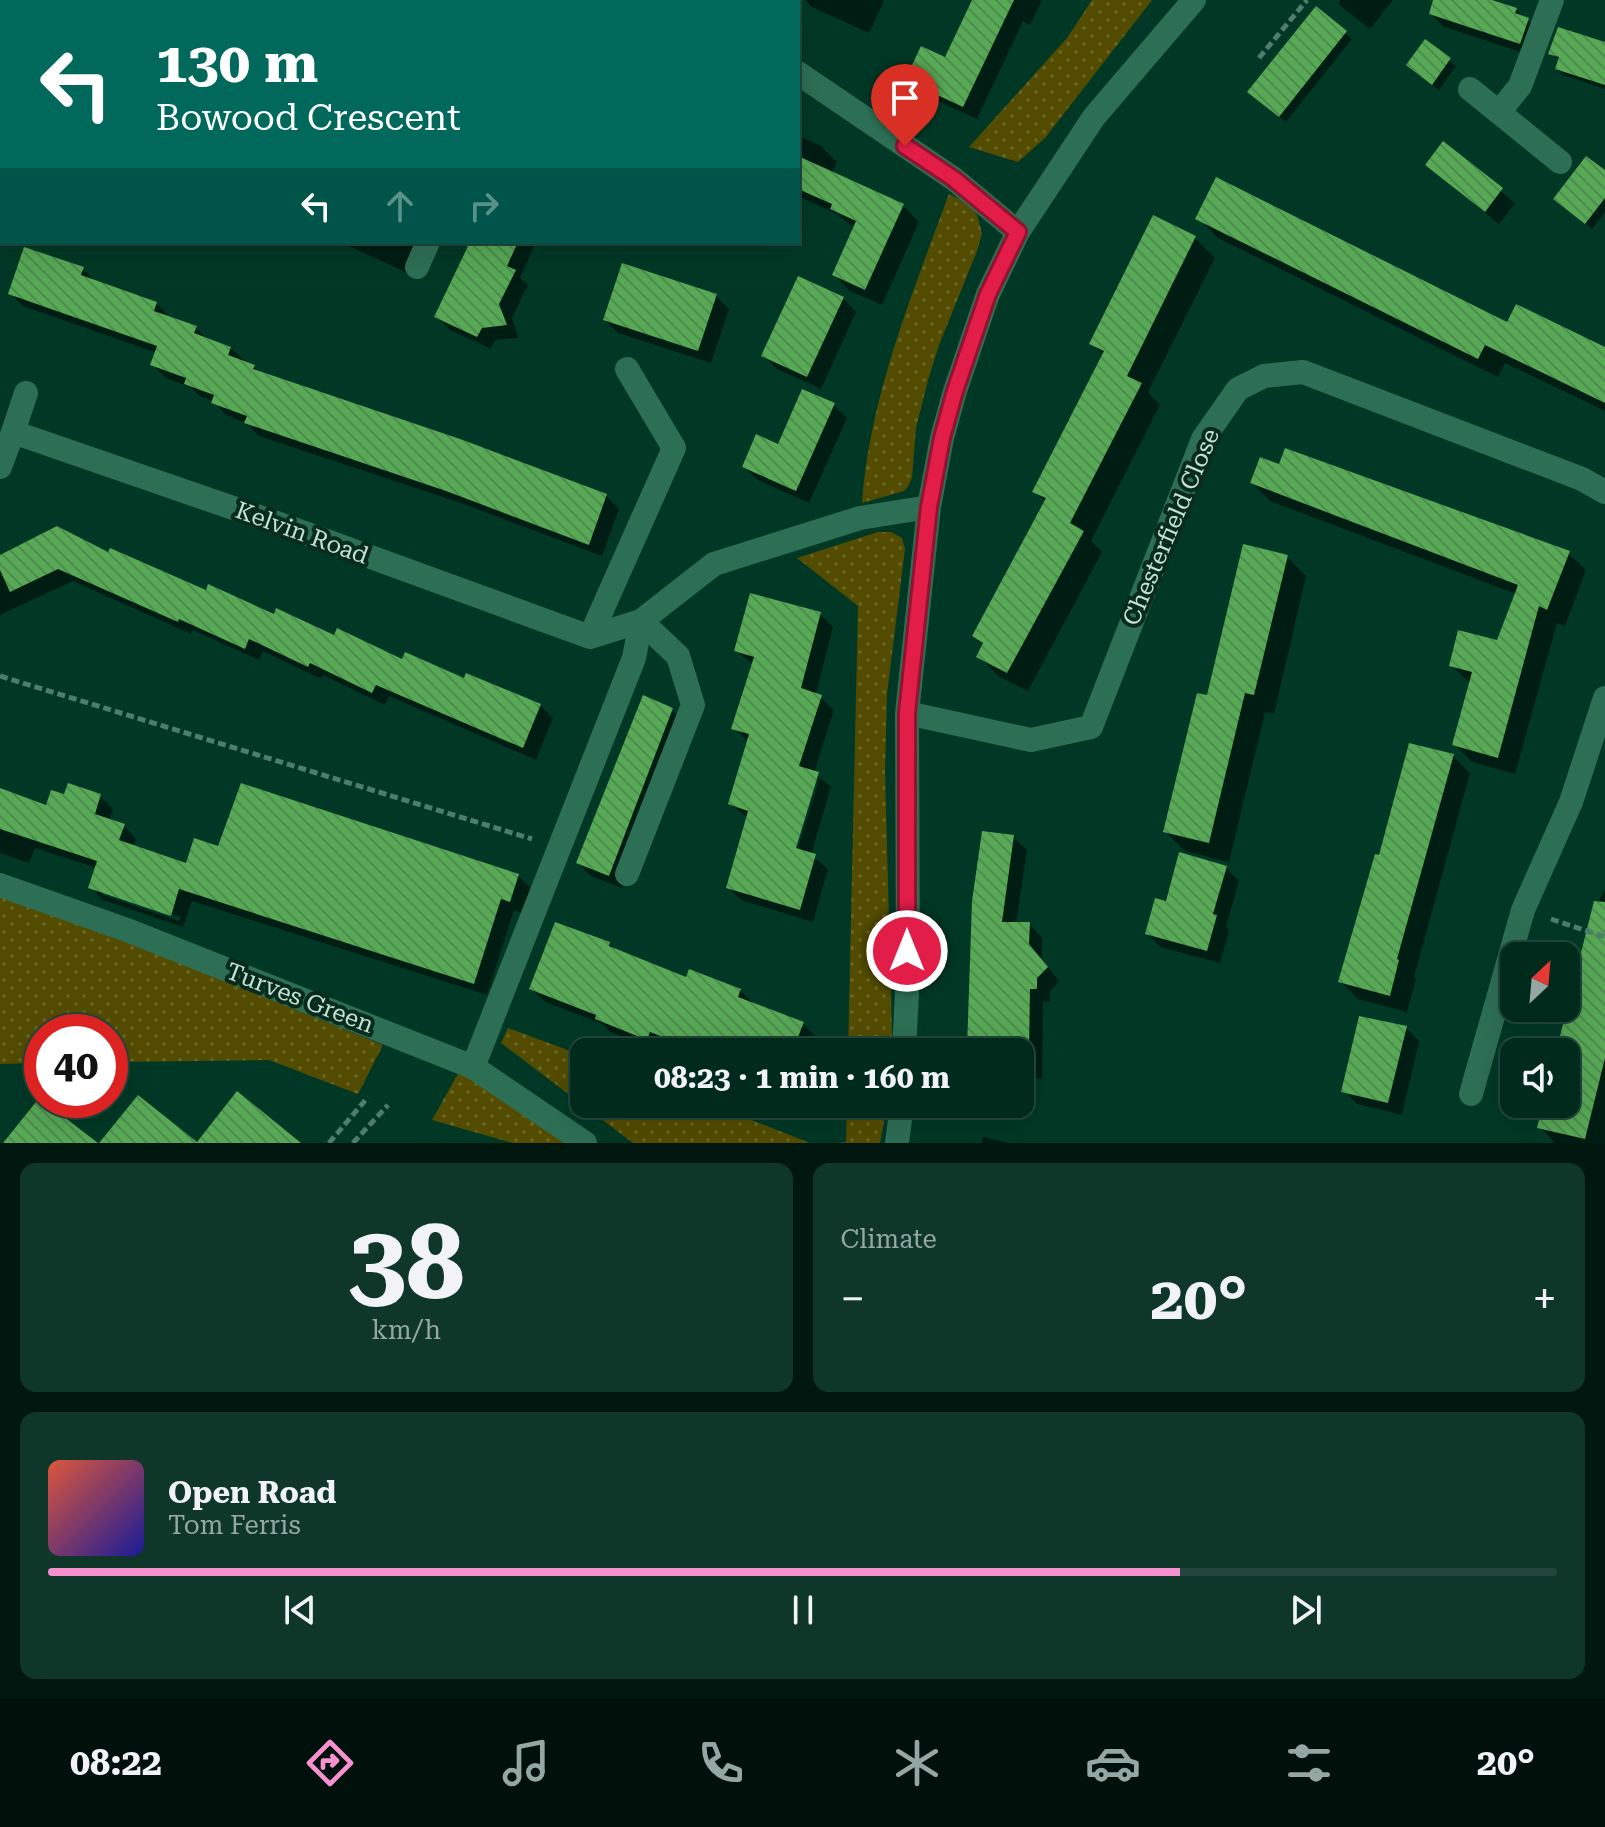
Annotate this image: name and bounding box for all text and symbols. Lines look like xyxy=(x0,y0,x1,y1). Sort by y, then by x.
text: 130 m xyxy=(156,30,318,96)
icon: left xyxy=(24,32,128,136)
pin xyxy=(871,64,939,146)
icon: arrive xyxy=(883,76,927,120)
text: Bowood Crescent xyxy=(156,97,461,139)
icon: left xyxy=(294,184,338,228)
icon: ahead xyxy=(378,184,422,228)
icon: right xyxy=(462,184,506,228)
street label: Chesterfield Close xyxy=(1117,424,1225,630)
street label: Kelvin Road xyxy=(232,496,372,570)
position arrow xyxy=(865,909,949,993)
north arrow xyxy=(1500,942,1580,1022)
map controls xyxy=(1500,942,1580,1118)
street label: Turves Green xyxy=(222,957,378,1039)
speed limit sign: 40 xyxy=(24,1014,128,1118)
button: sound xyxy=(1500,1038,1580,1118)
text: 08:23 · 1 min · 160 m xyxy=(654,1060,950,1095)
text: 38 xyxy=(348,1202,464,1323)
text: Climate xyxy=(841,1224,937,1254)
text: 20° xyxy=(1150,1263,1247,1334)
text: − xyxy=(841,1273,865,1325)
text: + xyxy=(1532,1273,1557,1325)
text: km/h xyxy=(371,1315,441,1345)
text: Open Road xyxy=(168,1475,336,1510)
text: Tom Ferris xyxy=(168,1510,301,1540)
icon: previous xyxy=(278,1588,322,1632)
icon: pause xyxy=(781,1588,825,1632)
icon: next xyxy=(1284,1588,1328,1632)
icon: directions xyxy=(302,1735,358,1791)
icon: music xyxy=(498,1735,554,1791)
icon: phone xyxy=(693,1735,749,1791)
icon: climate xyxy=(889,1735,945,1791)
icon: car xyxy=(1085,1735,1141,1791)
icon: filters xyxy=(1281,1735,1337,1791)
text: 08:22 xyxy=(70,1742,162,1784)
text: 20° xyxy=(1477,1742,1535,1784)

